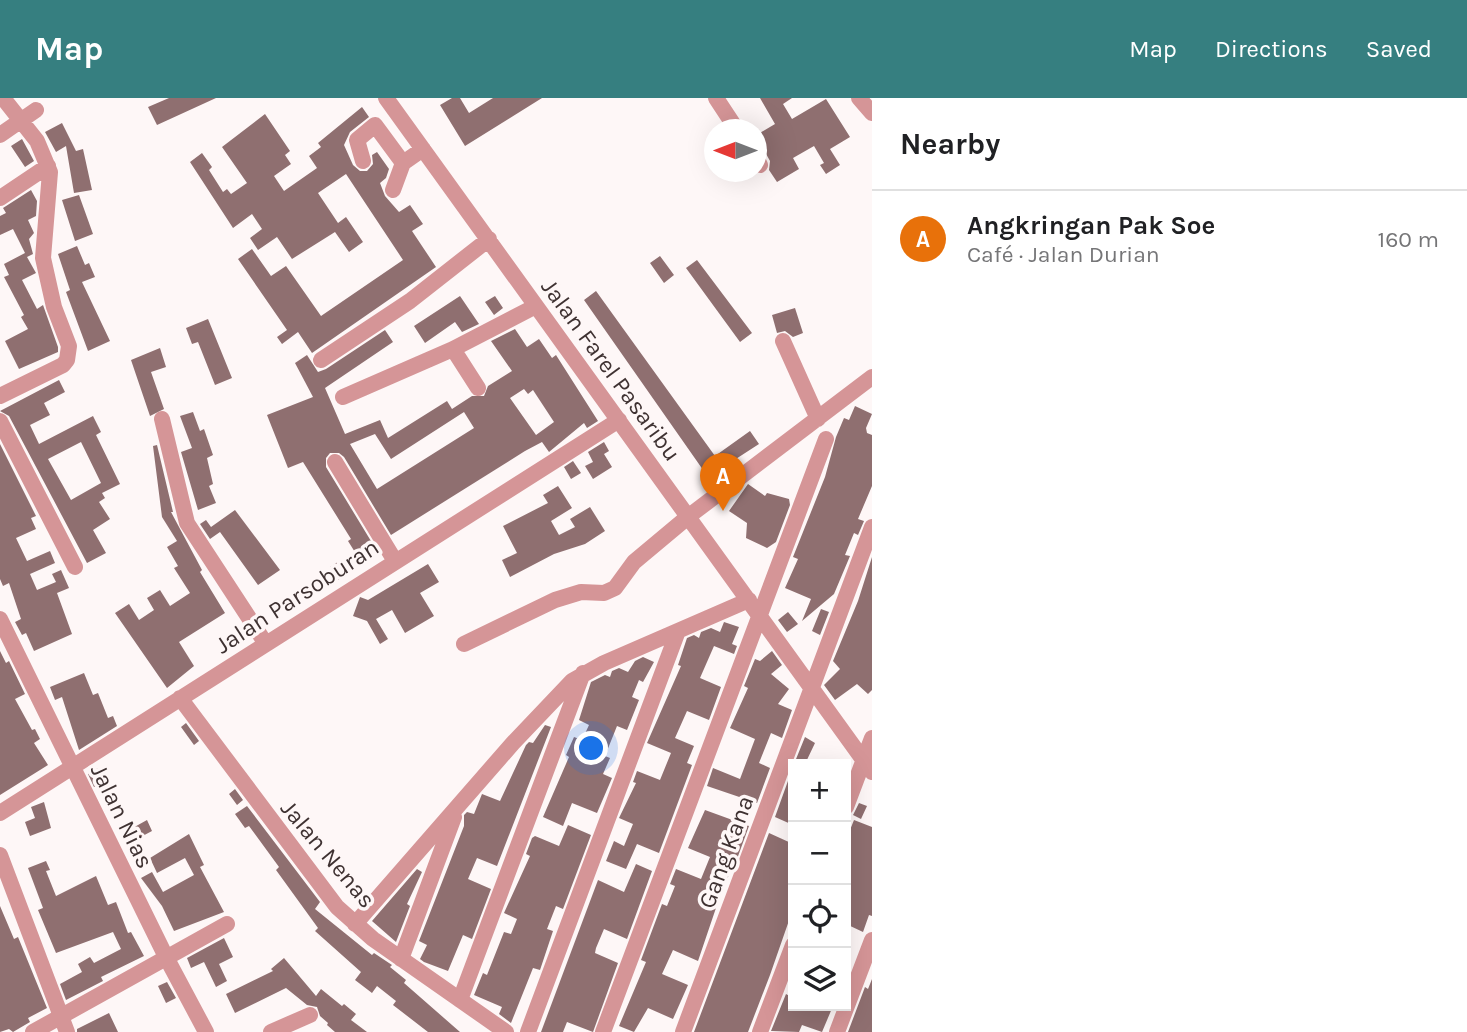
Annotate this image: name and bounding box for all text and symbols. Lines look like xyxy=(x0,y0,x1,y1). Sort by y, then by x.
text: Map xyxy=(35,30,103,68)
text: Map xyxy=(1129,35,1177,63)
text: Directions xyxy=(1215,35,1328,63)
text: Saved xyxy=(1366,35,1432,63)
north arrow xyxy=(704,119,767,182)
text: Nearby xyxy=(900,126,1000,162)
text: Angkringan Pak Soe xyxy=(967,210,1215,241)
text: A xyxy=(916,226,930,253)
text: 160 m xyxy=(1378,226,1439,253)
text: Café · Jalan Durian xyxy=(967,241,1160,268)
street label: Jalan Farel Pasaribu xyxy=(535,273,687,467)
pin: A xyxy=(700,453,746,511)
street label: Jalan Parsoburan xyxy=(210,533,384,659)
your location xyxy=(574,731,608,765)
street label: Jalan Nias xyxy=(85,759,159,873)
map controls xyxy=(788,759,851,1011)
button: + xyxy=(788,759,851,822)
street label: Gang Kana xyxy=(693,792,759,912)
street label: Jalan Nenas xyxy=(275,794,381,914)
button: − xyxy=(788,822,851,885)
button: locate xyxy=(788,885,851,948)
button: layers xyxy=(788,948,851,1011)

